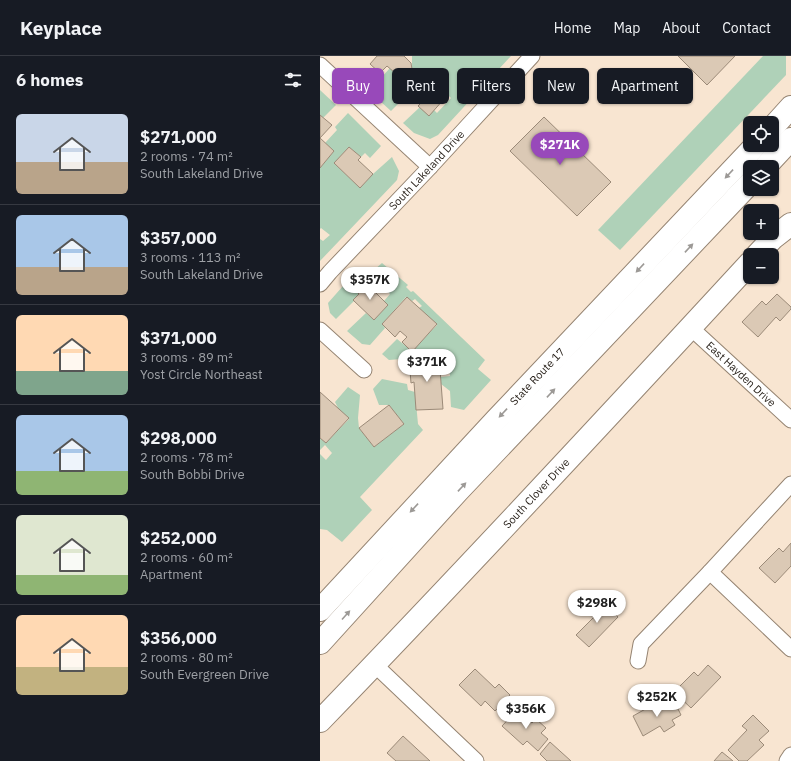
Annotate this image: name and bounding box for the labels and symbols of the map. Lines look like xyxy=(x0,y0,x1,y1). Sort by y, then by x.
street label: South Lakeland Drive xyxy=(386,127,467,213)
pin: $271K xyxy=(532,132,588,166)
one-way arrow xyxy=(725,168,734,179)
one-way arrow xyxy=(684,243,694,253)
one-way arrow xyxy=(635,263,645,273)
pin: $357K xyxy=(342,267,398,301)
street label: East Hayden Drive xyxy=(703,338,779,410)
street label: State Route 17 xyxy=(507,345,568,408)
pin: $371K xyxy=(399,349,455,383)
one-way arrow xyxy=(547,388,556,398)
one-way arrow xyxy=(498,408,508,418)
street label: South Clover Drive xyxy=(500,455,572,531)
one-way arrow xyxy=(457,482,467,492)
one-way arrow xyxy=(410,504,419,513)
pin: $298K xyxy=(569,590,625,624)
one-way arrow xyxy=(342,609,351,620)
pin: $252K xyxy=(629,684,685,718)
pin: $356K xyxy=(498,696,554,730)

